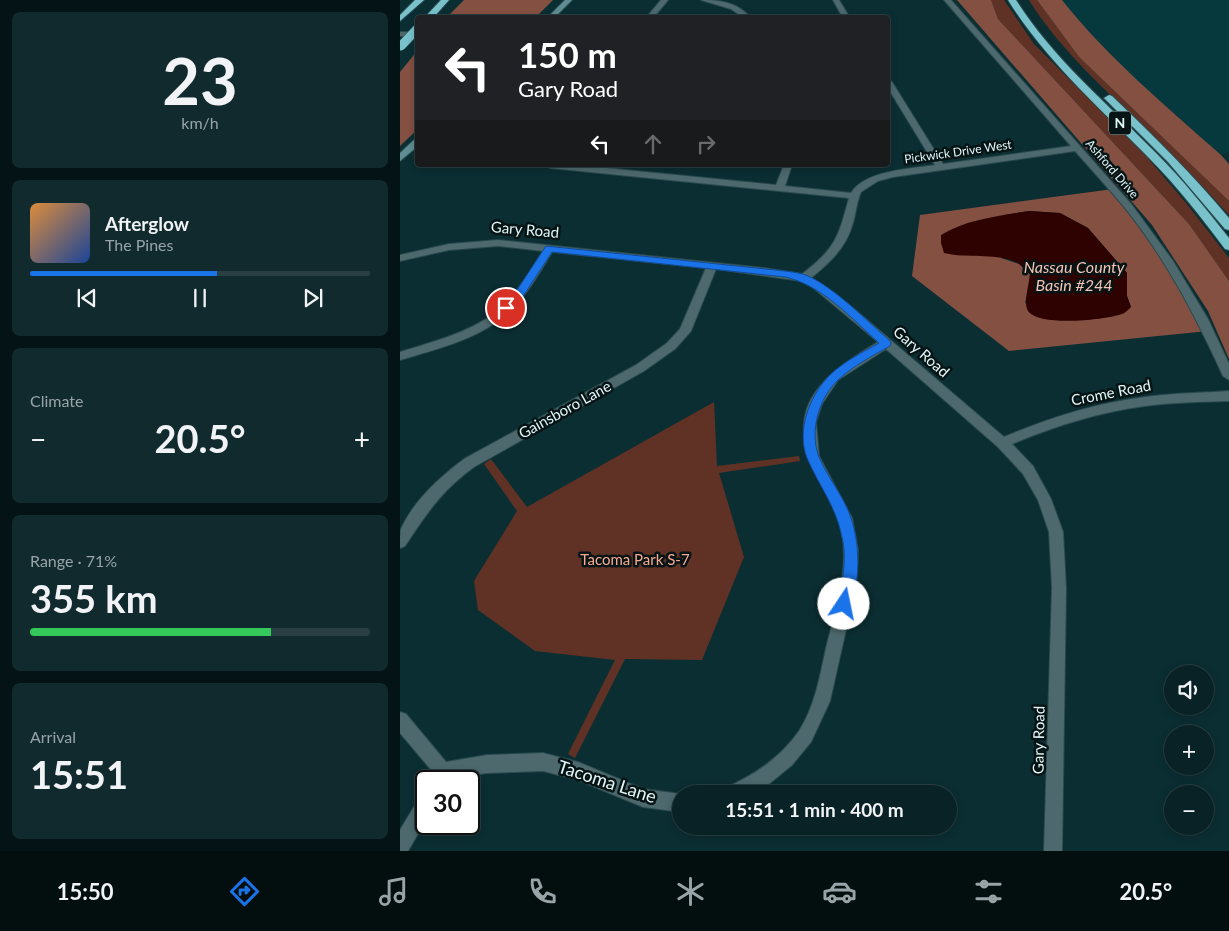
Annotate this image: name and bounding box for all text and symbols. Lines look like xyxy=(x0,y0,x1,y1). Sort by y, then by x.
text: 150 m xyxy=(518,33,617,75)
icon: left xyxy=(435,35,500,100)
text: 23 xyxy=(162,41,238,119)
text: Gary Road xyxy=(518,75,618,102)
road number: N xyxy=(1109,112,1131,134)
text: km/h xyxy=(181,113,219,132)
icon: left xyxy=(586,130,614,158)
icon: ahead xyxy=(639,130,667,158)
icon: right xyxy=(692,130,720,158)
street label: Pickwick Drive West xyxy=(903,136,1013,166)
street label: Ashford Drive xyxy=(1083,136,1142,201)
text: Afterglow xyxy=(105,212,189,235)
street label: Gary Road xyxy=(490,217,560,241)
text: The Pines xyxy=(105,235,174,254)
water label: Nassau County Basin #244 xyxy=(1024,257,1125,294)
icon: previous xyxy=(73,284,101,312)
icon: pause xyxy=(186,284,214,312)
icon: next xyxy=(299,284,327,312)
pin xyxy=(485,287,527,329)
icon: arrive xyxy=(492,294,520,322)
street label: Gary Road xyxy=(890,322,953,380)
street label: Crome Road xyxy=(1069,375,1152,409)
street label: Gainsboro Lane xyxy=(515,376,614,442)
text: Climate xyxy=(30,391,83,410)
text: 20.5° xyxy=(155,415,245,461)
text: − xyxy=(30,422,46,456)
text: + xyxy=(354,422,370,456)
park label: Tacoma Park S-7 xyxy=(580,550,690,568)
text: Range · 71% xyxy=(30,551,117,570)
text: 355 km xyxy=(30,575,158,621)
position arrow xyxy=(817,577,869,629)
map controls xyxy=(1164,665,1214,835)
button: sound xyxy=(1164,665,1214,715)
street label: Gary Road xyxy=(1028,706,1048,774)
button: + xyxy=(1164,725,1214,775)
text: Arrival xyxy=(30,727,76,746)
text: 15:51 xyxy=(30,751,128,797)
street label: Tacoma Lane xyxy=(555,755,659,807)
speed limit sign: 30 xyxy=(415,770,480,835)
button: − xyxy=(1164,785,1214,835)
text: 15:51 · 1 min · 400 m xyxy=(725,798,904,821)
icon: directions xyxy=(227,874,262,909)
icon: music xyxy=(376,874,411,909)
icon: phone xyxy=(525,874,560,909)
icon: climate xyxy=(673,874,708,909)
icon: car xyxy=(822,874,857,909)
icon: filters xyxy=(971,874,1006,909)
text: 15:50 xyxy=(57,878,114,905)
text: 20.5° xyxy=(1119,878,1172,905)

